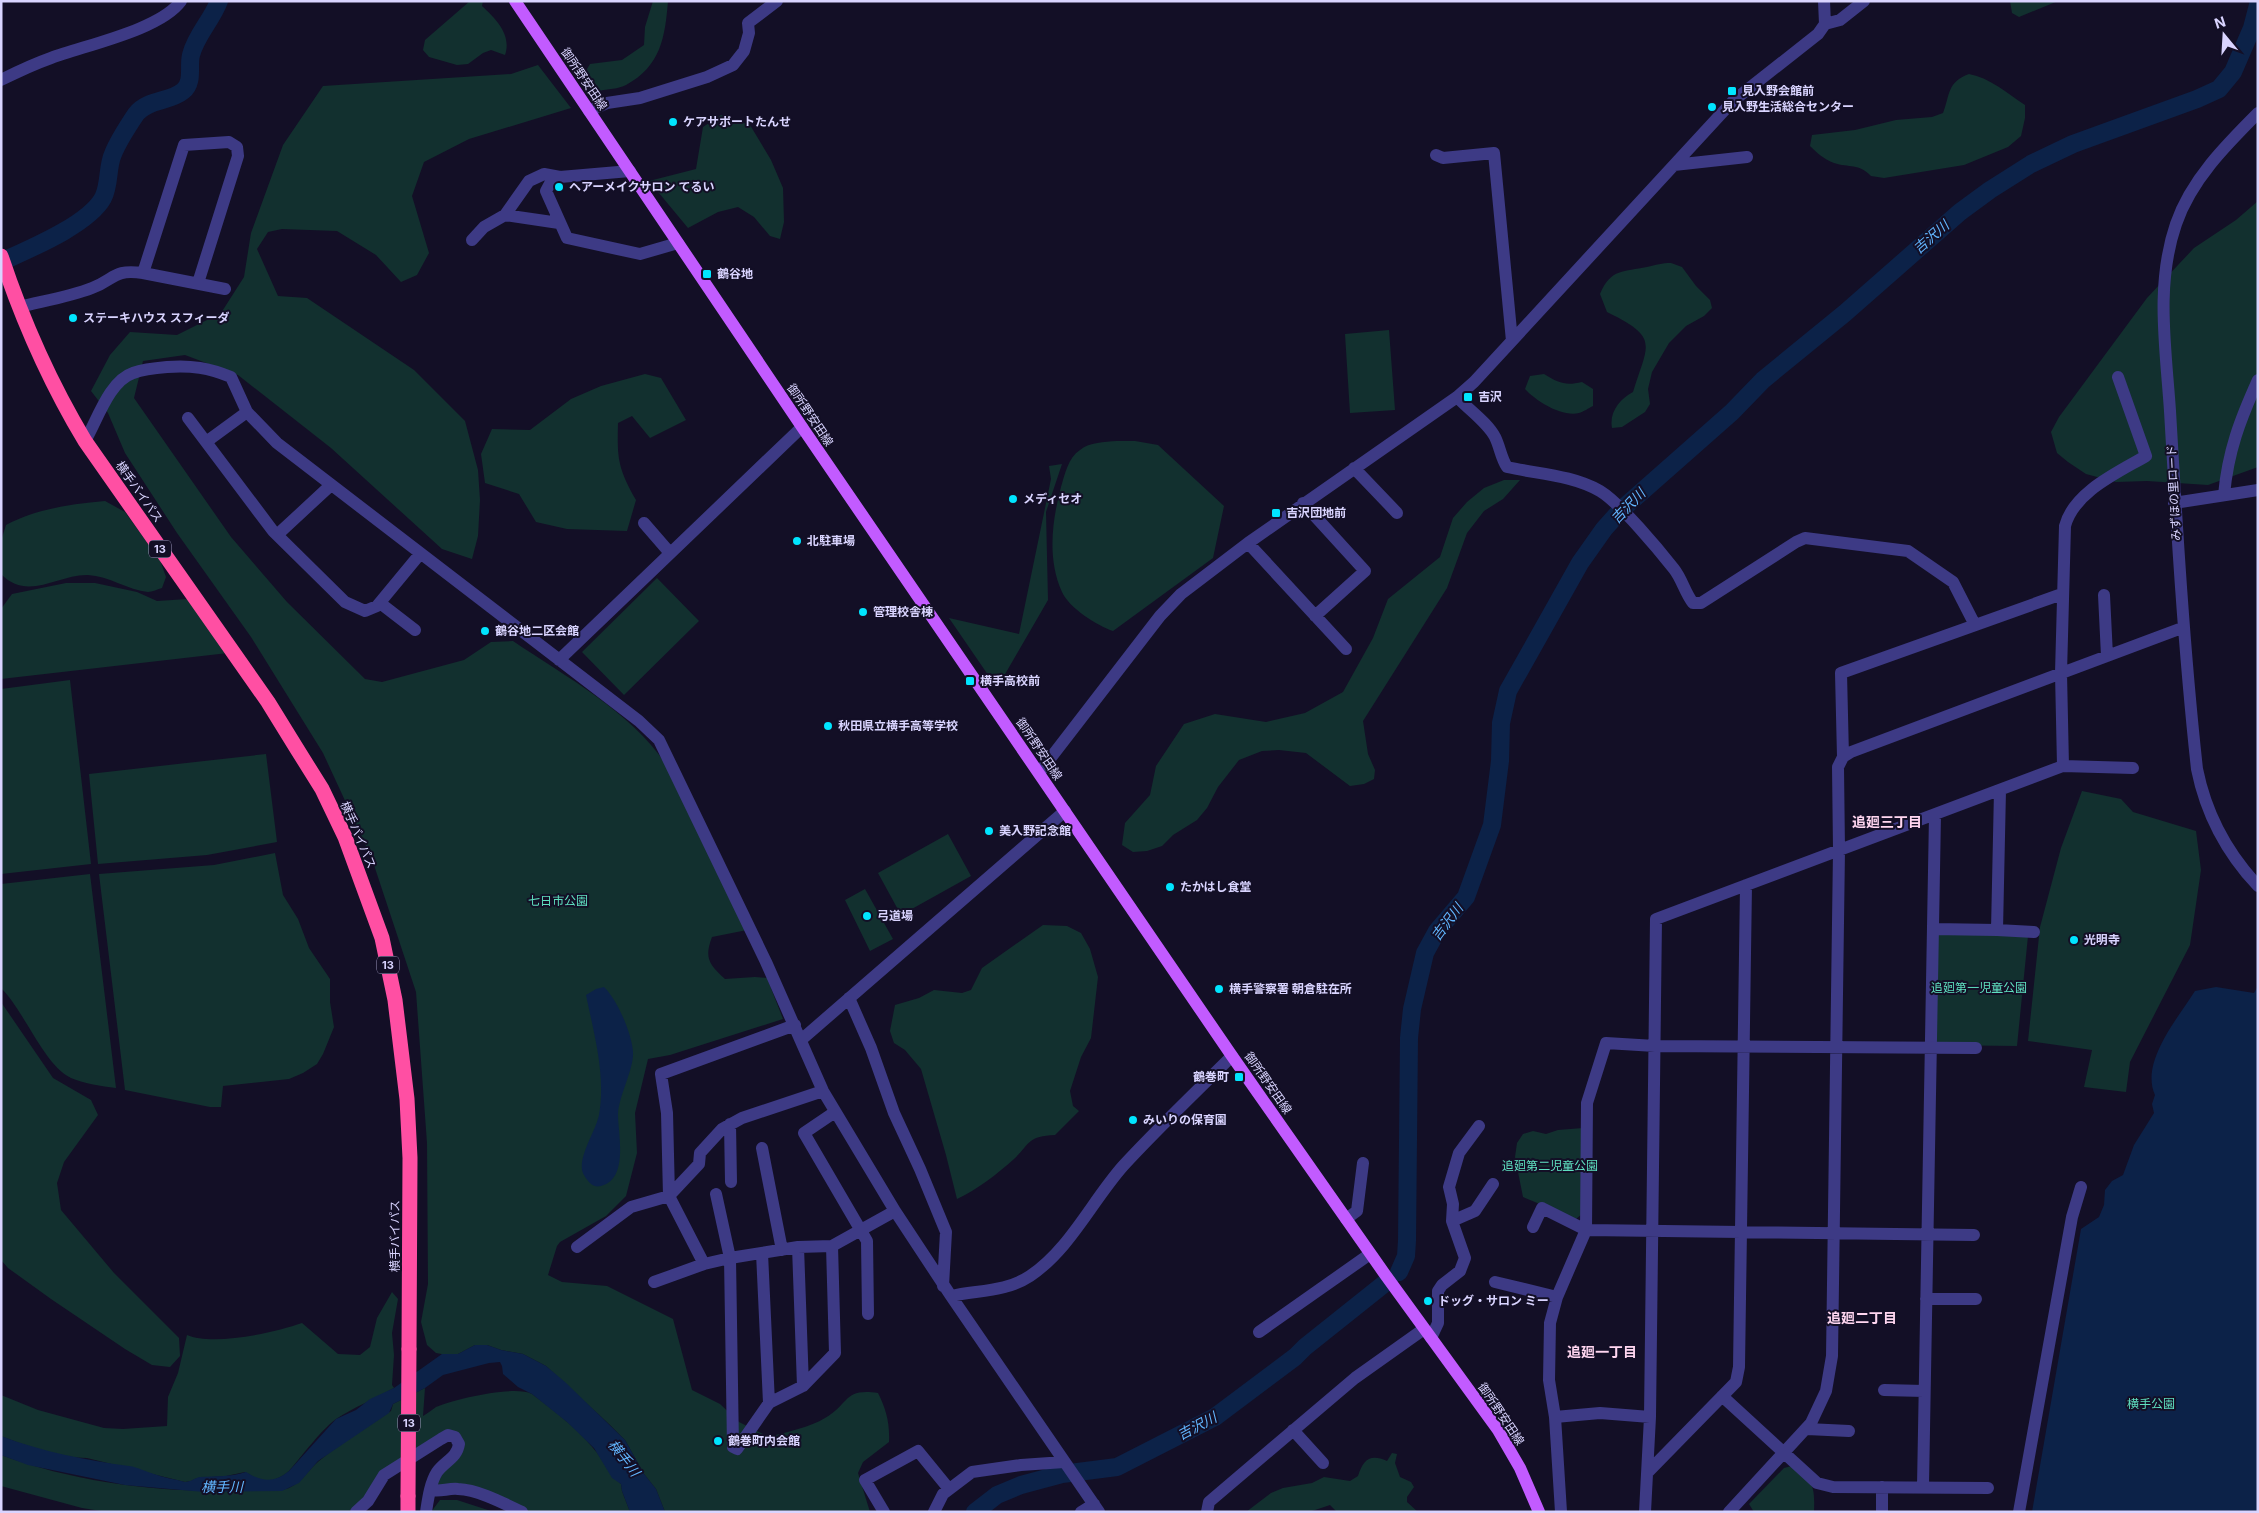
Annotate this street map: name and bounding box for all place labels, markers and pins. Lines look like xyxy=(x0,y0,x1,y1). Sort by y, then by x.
place label: 見入野会館前 xyxy=(1742,83,1814,98)
marker: 見入野会館前 xyxy=(1726,85,1738,97)
place label: 見入野生活総合センター xyxy=(1722,99,1854,114)
marker: 見入野生活総合センター xyxy=(1706,101,1718,113)
place label: ケアサポートたんせ xyxy=(683,114,791,129)
marker: ケアサポートたんせ xyxy=(667,116,679,128)
place label: ヘアーメイクサロン てるい xyxy=(569,179,714,194)
marker: ヘアーメイクサロン てるい xyxy=(553,181,565,193)
place label: 鶴谷地 xyxy=(717,266,753,281)
marker: 鶴谷地 xyxy=(701,268,713,280)
place label: ステーキハウス スフィーダ xyxy=(83,310,230,325)
marker: ステーキハウス スフィーダ xyxy=(67,312,79,324)
place label: 吉沢 xyxy=(1478,389,1502,404)
marker: 吉沢 xyxy=(1462,391,1474,403)
place label: メディセオ xyxy=(1023,491,1082,506)
marker: メディセオ xyxy=(1007,493,1019,505)
place label: 吉沢団地前 xyxy=(1286,505,1346,520)
marker: 吉沢団地前 xyxy=(1270,507,1282,519)
place label: 北駐車場 xyxy=(807,533,855,548)
marker: 北駐車場 xyxy=(791,535,803,547)
place label: 管理校舎棟 xyxy=(873,604,933,619)
marker: 管理校舎棟 xyxy=(857,606,869,618)
place label: 鶴谷地二区会館 xyxy=(495,623,579,638)
marker: 鶴谷地二区会館 xyxy=(479,625,491,637)
place label: 横手高校前 xyxy=(980,673,1040,688)
marker: 横手高校前 xyxy=(964,675,976,687)
place label: 秋田県立横手高等学校 xyxy=(838,718,958,733)
marker: 秋田県立横手高等学校 xyxy=(822,720,834,732)
place label: 美入野記念館 xyxy=(999,823,1071,838)
marker: 美入野記念館 xyxy=(983,825,995,837)
place label: たかはし食堂 xyxy=(1180,879,1252,894)
marker: たかはし食堂 xyxy=(1164,881,1176,893)
place label: 弓道場 xyxy=(877,908,913,923)
marker: 弓道場 xyxy=(861,910,873,922)
place label: 光明寺 xyxy=(2084,932,2120,947)
marker: 光明寺 xyxy=(2068,934,2080,946)
place label: 横手警察署 朝倉駐在所 xyxy=(1229,981,1352,996)
marker: 横手警察署 朝倉駐在所 xyxy=(1213,983,1225,995)
place label: 鶴巻町 xyxy=(1193,1069,1229,1084)
marker: 鶴巻町 xyxy=(1233,1071,1245,1083)
place label: みいりの保育園 xyxy=(1143,1112,1227,1127)
marker: みいりの保育園 xyxy=(1127,1114,1139,1126)
place label: ドッグ・サロン ミー xyxy=(1438,1293,1549,1308)
marker: ドッグ・サロン ミー xyxy=(1422,1295,1434,1307)
place label: 鶴巻町内会館 xyxy=(728,1433,800,1448)
marker: 鶴巻町内会館 xyxy=(712,1435,724,1447)

